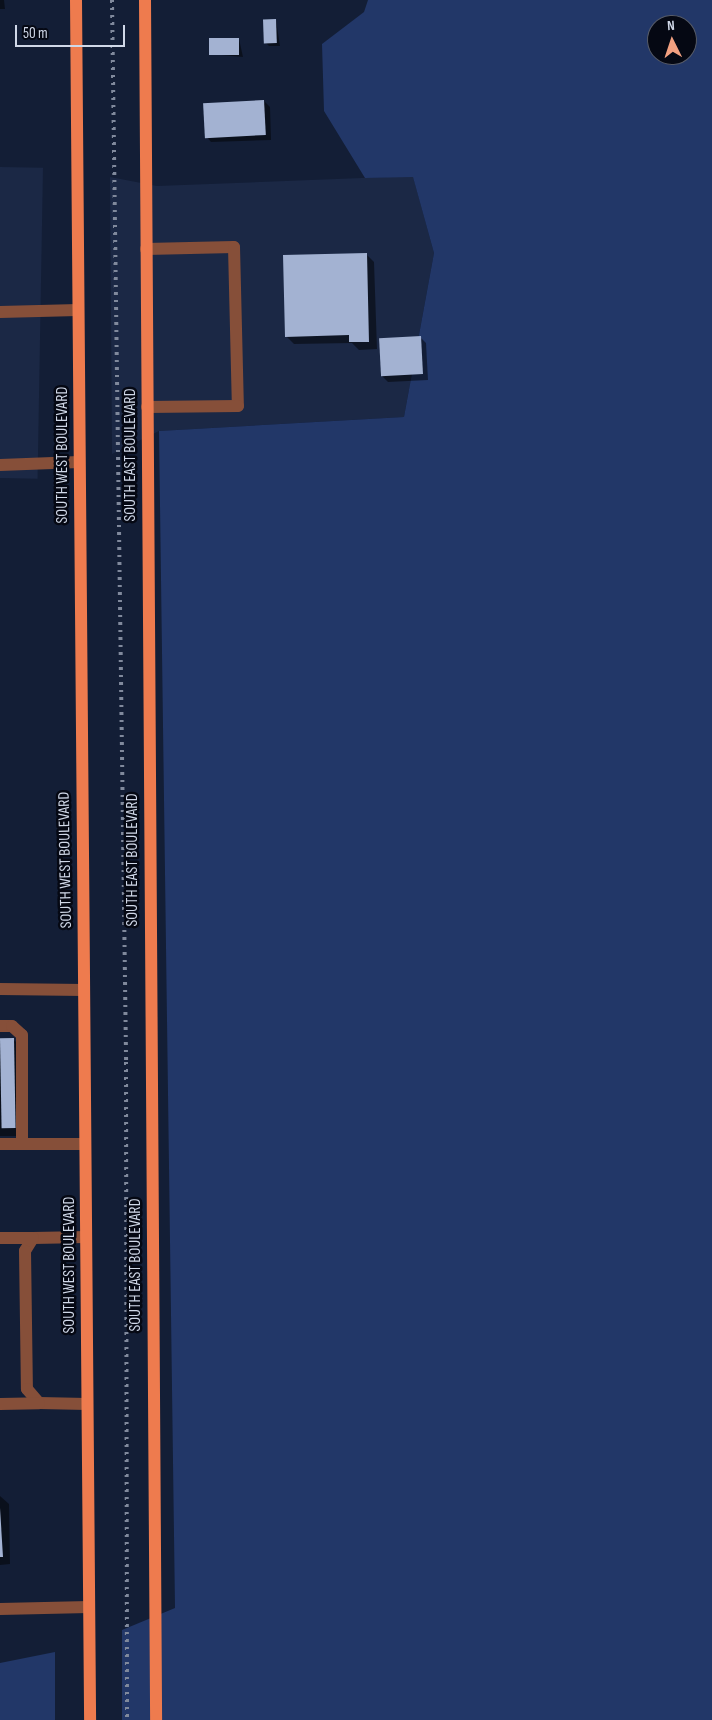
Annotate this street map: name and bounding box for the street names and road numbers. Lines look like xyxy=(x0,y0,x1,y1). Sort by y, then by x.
street label: SOUTH WEST BOULEVARD xyxy=(53,387,73,523)
street label: SOUTH EAST BOULEVARD xyxy=(121,388,141,522)
street label: SOUTH WEST BOULEVARD xyxy=(55,791,77,929)
street label: SOUTH EAST BOULEVARD xyxy=(123,793,143,927)
street label: SOUTH WEST BOULEVARD xyxy=(60,1197,80,1333)
street label: SOUTH EAST BOULEVARD xyxy=(126,1198,146,1332)

